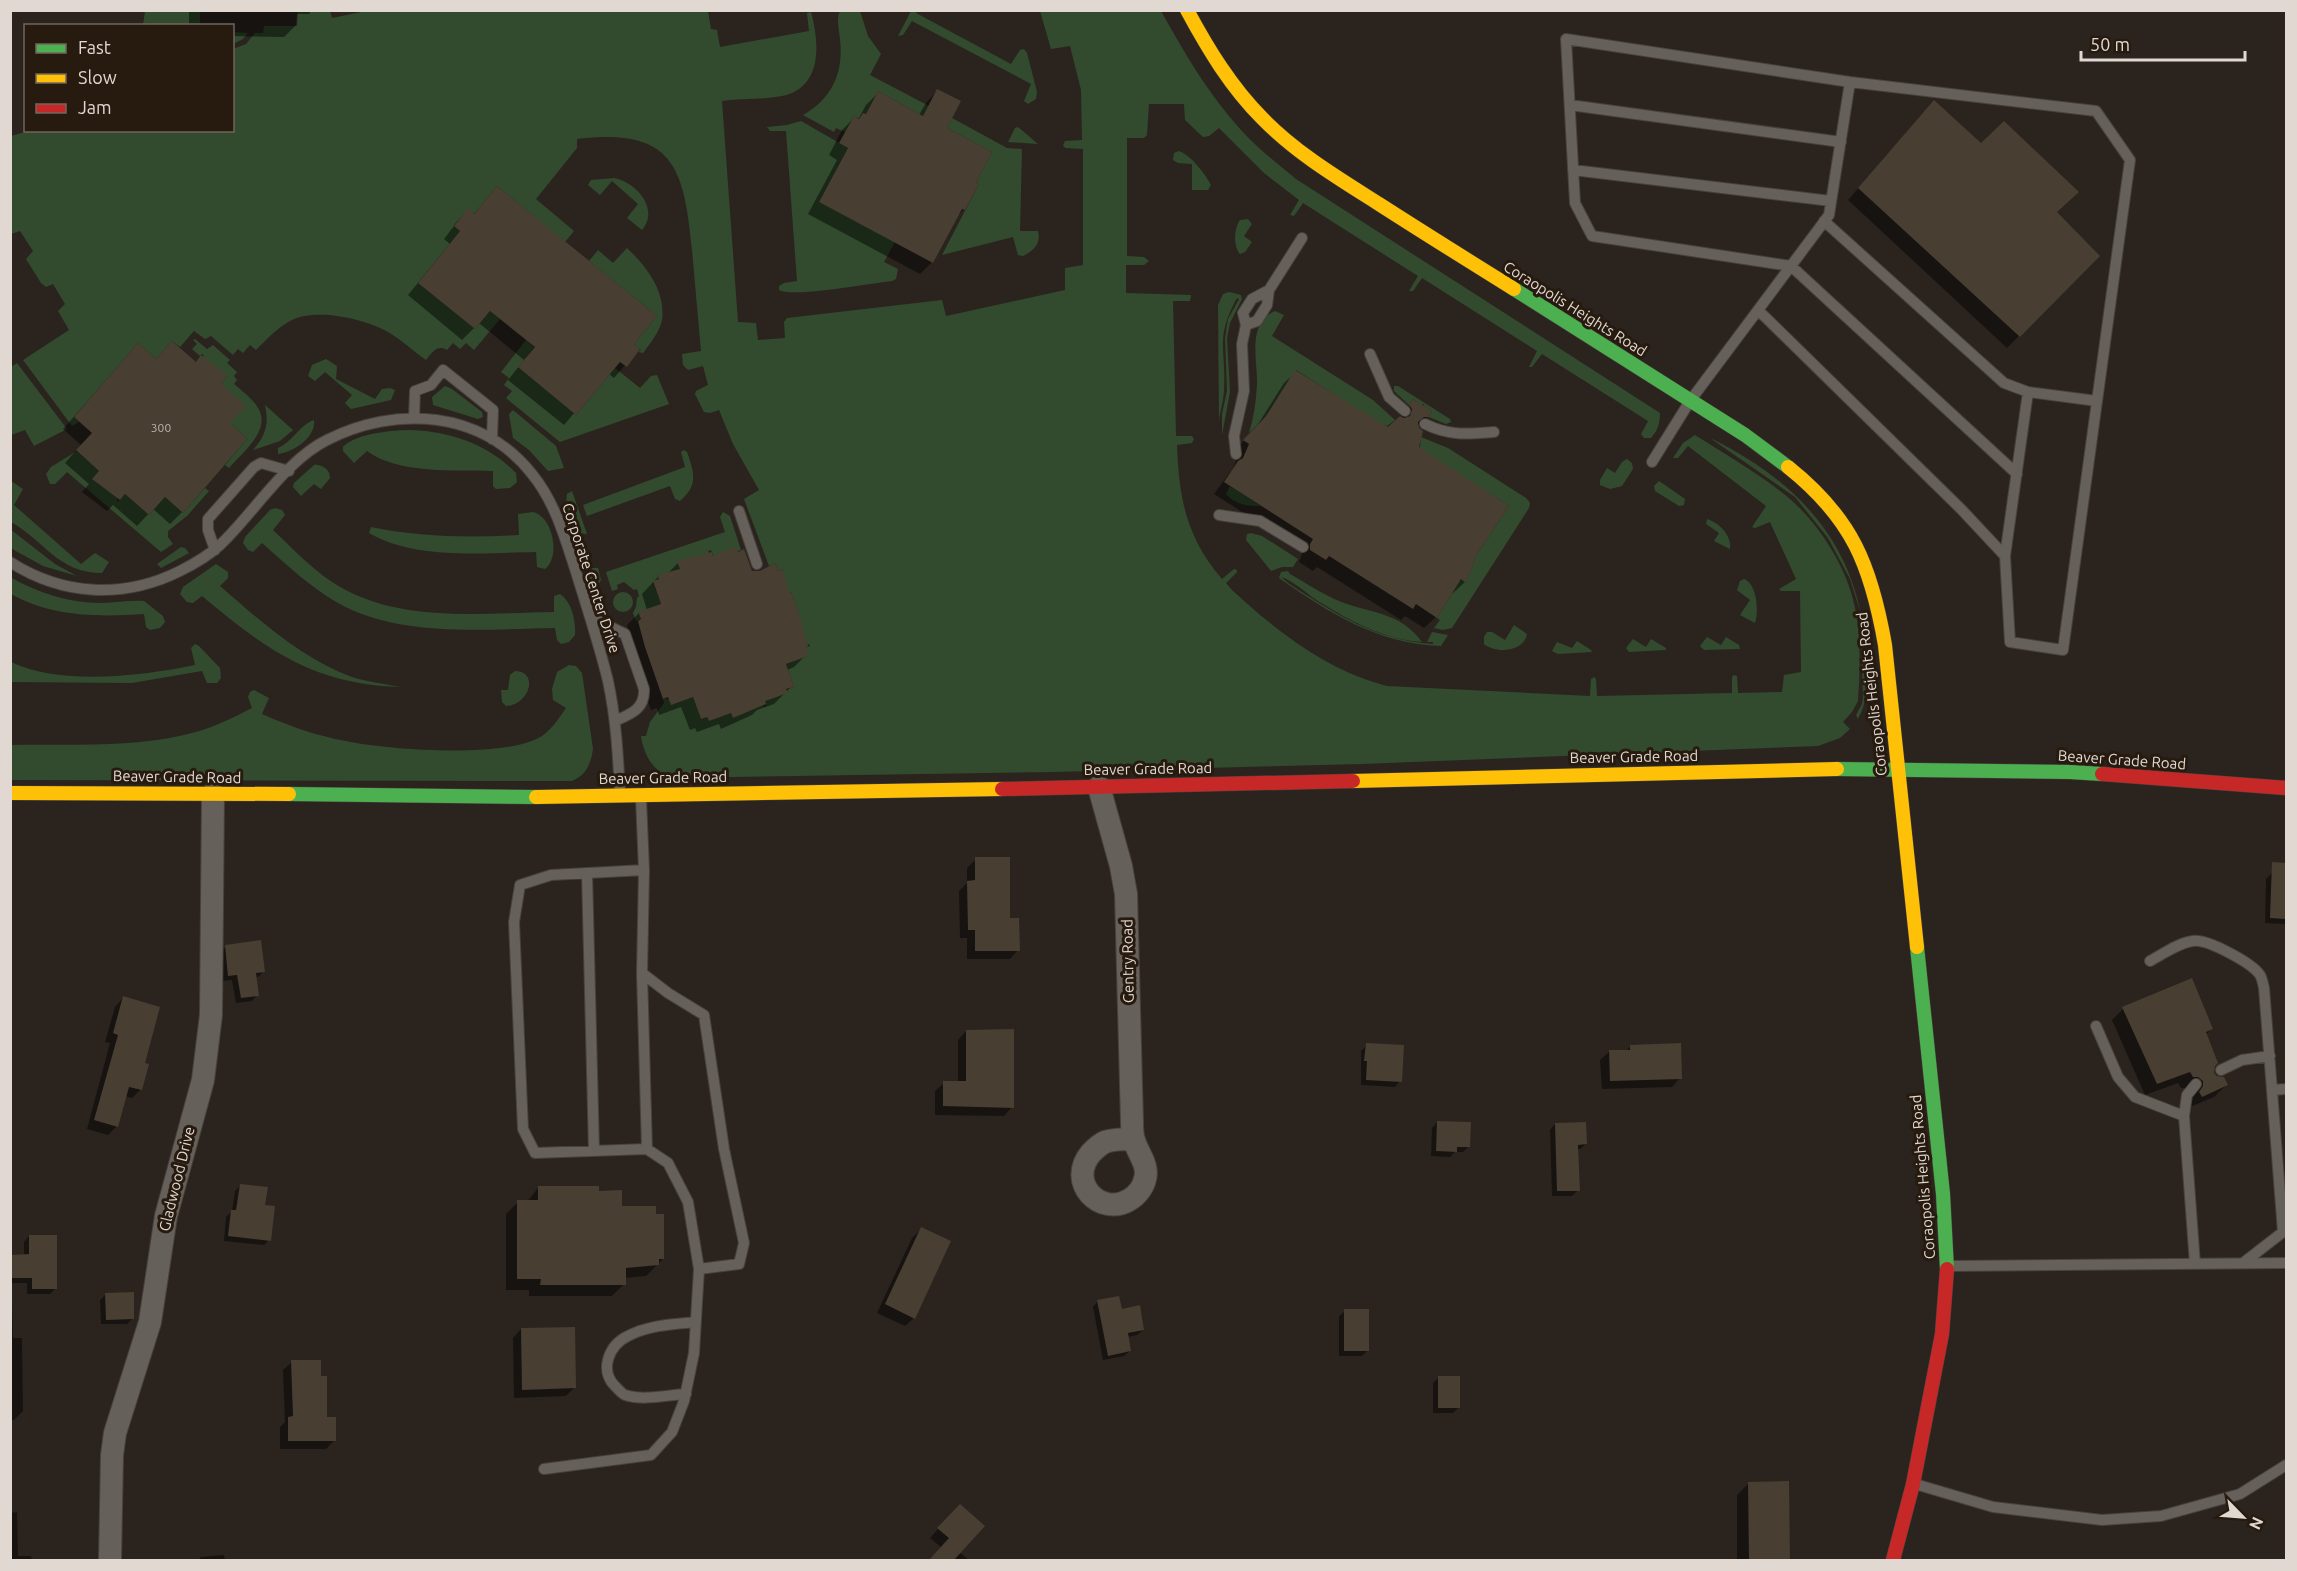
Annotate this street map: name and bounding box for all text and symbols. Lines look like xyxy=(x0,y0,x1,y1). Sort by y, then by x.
legend xyxy=(24,24,234,132)
scale bar xyxy=(2081,24,2244,62)
text: 50 m xyxy=(2090,34,2130,54)
text: Fast xyxy=(78,37,111,57)
text: Slow xyxy=(78,67,117,87)
text: Jam xyxy=(78,97,112,117)
street label: Coraopolis Heights Road xyxy=(1501,258,1650,360)
house number: 300 xyxy=(151,421,171,434)
street label: Corporate Center Drive xyxy=(559,501,624,655)
street label: Coraopolis Heights Road xyxy=(1853,611,1890,777)
street label: Beaver Grade Road xyxy=(1570,747,1698,766)
street label: Beaver Grade Road xyxy=(2057,747,2187,772)
street label: Beaver Grade Road xyxy=(1084,759,1212,778)
street label: Beaver Grade Road xyxy=(113,767,241,786)
street label: Beaver Grade Road xyxy=(599,768,727,787)
street label: Gentry Road xyxy=(1118,919,1137,1003)
street label: Coraopolis Heights Road xyxy=(1907,1094,1938,1260)
street label: Gladwood Drive xyxy=(155,1125,198,1233)
north arrow xyxy=(2213,1487,2273,1547)
text: N xyxy=(2246,1514,2267,1533)

